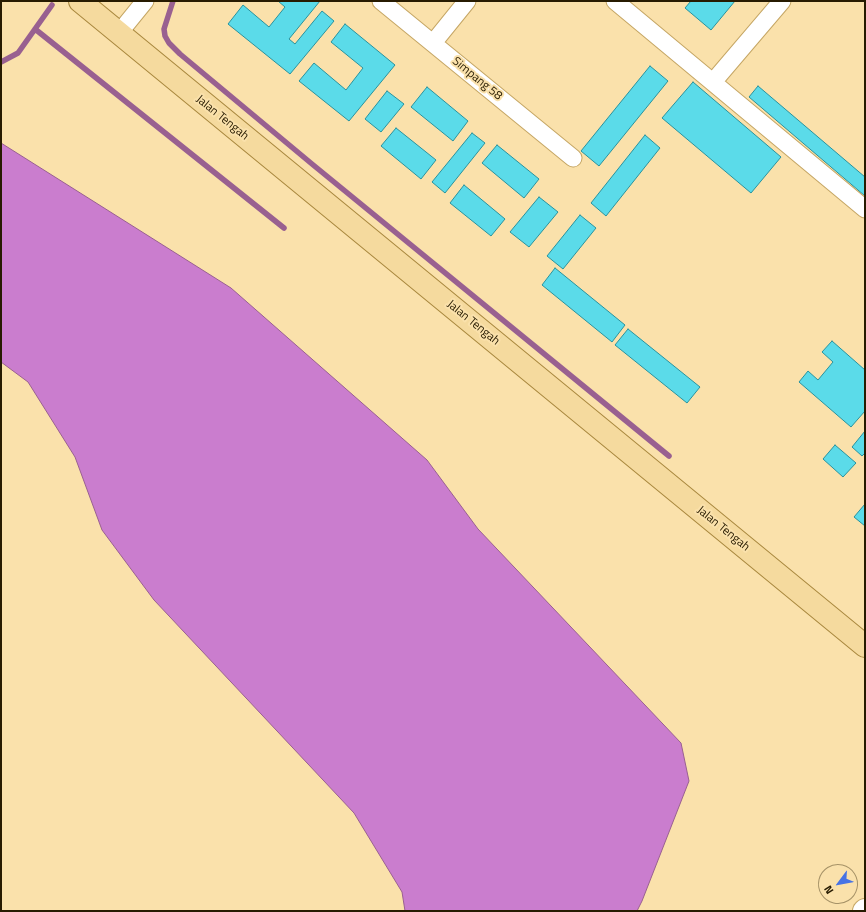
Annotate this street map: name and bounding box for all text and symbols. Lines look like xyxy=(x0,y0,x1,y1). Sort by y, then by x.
street label: Simpang 58 xyxy=(449,54,505,104)
street label: Jalan Tengah xyxy=(193,92,251,144)
street label: Jalan Tengah xyxy=(444,297,502,349)
street label: Jalan Tengah xyxy=(694,503,752,555)
north arrow xyxy=(818,864,858,904)
text: N xyxy=(820,882,837,897)

